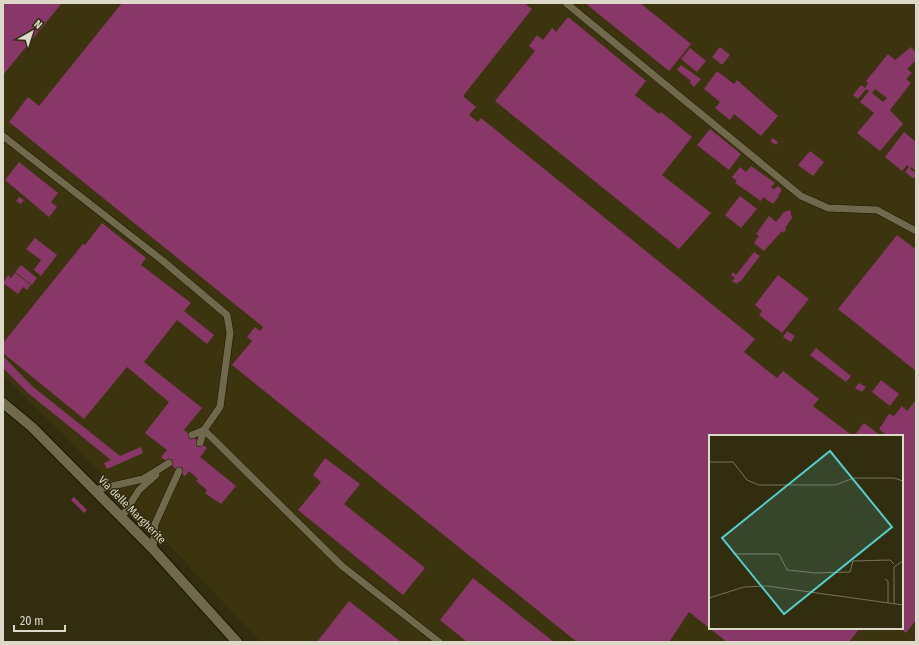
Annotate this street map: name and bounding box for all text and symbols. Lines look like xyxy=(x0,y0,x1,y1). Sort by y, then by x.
north arrow xyxy=(12,12,52,52)
text: N xyxy=(31,17,45,32)
inset map xyxy=(709,435,903,629)
street label: Via delle Margherite xyxy=(96,474,168,546)
scale bar xyxy=(14,607,65,633)
text: 20 m xyxy=(20,614,44,628)

